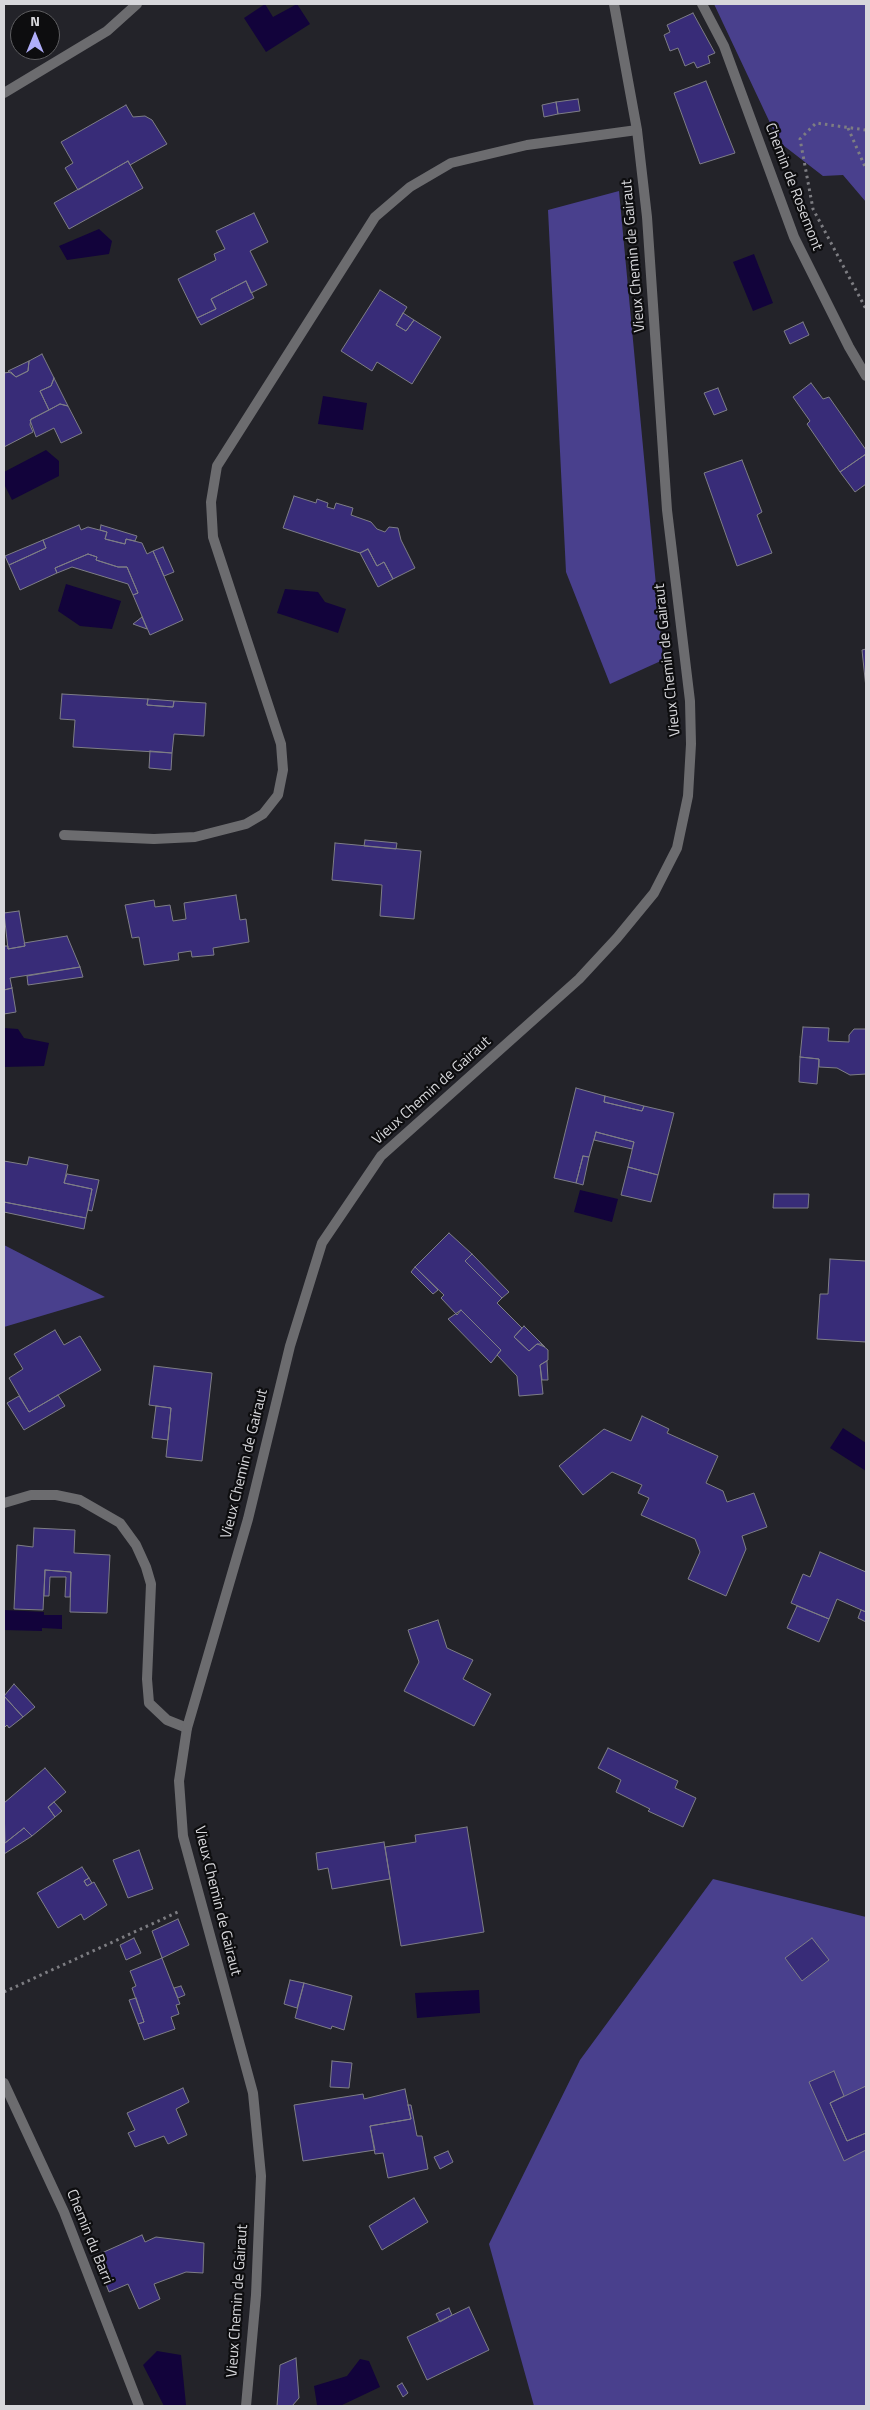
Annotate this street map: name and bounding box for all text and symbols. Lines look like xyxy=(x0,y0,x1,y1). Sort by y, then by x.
north arrow xyxy=(10,10,60,60)
text: N xyxy=(30,10,40,31)
street label: Chemin de Rosemont xyxy=(760,121,826,253)
street label: Vieux Chemin de Gairaut xyxy=(618,179,650,333)
street label: Vieux Chemin de Gairaut xyxy=(651,583,685,737)
street label: Vieux Chemin de Gairaut xyxy=(369,1033,495,1149)
street label: Vieux Chemin de Gairaut xyxy=(218,1387,272,1541)
street label: Vieux Chemin de Gairaut xyxy=(190,1824,244,1978)
street label: Chemin du Barri xyxy=(62,2187,116,2287)
street label: Vieux Chemin de Gairaut xyxy=(224,2224,252,2378)

